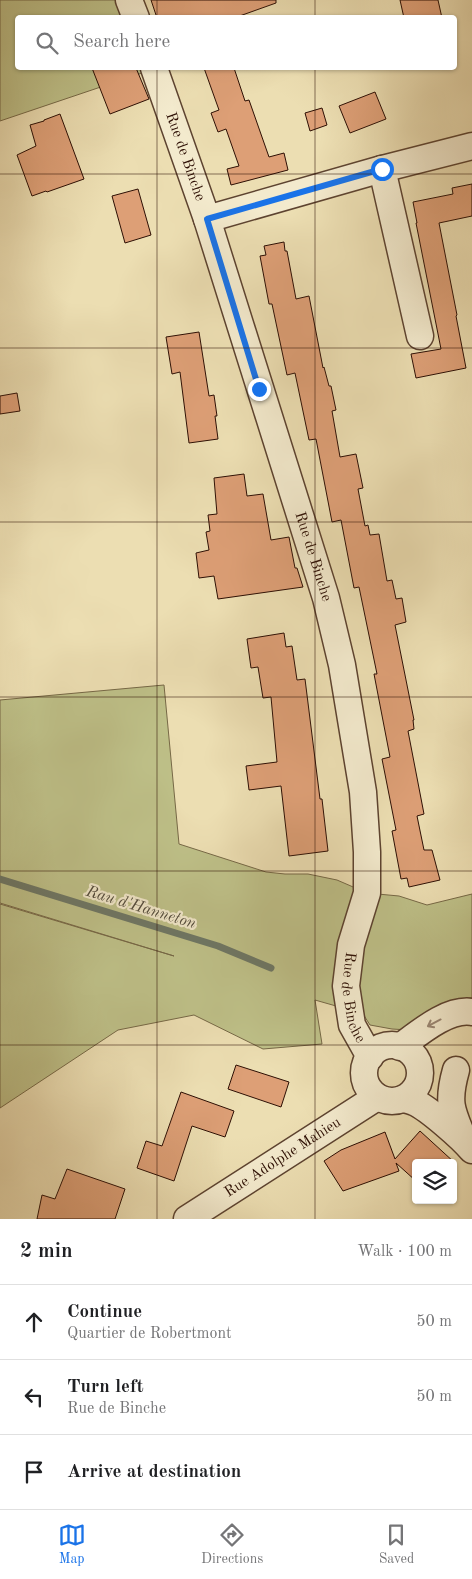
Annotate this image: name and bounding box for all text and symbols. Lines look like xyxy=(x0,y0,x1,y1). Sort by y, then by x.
search box xyxy=(15,15,457,70)
icon: search xyxy=(33,29,61,57)
text: Search here xyxy=(73,33,170,52)
street label: Rue de Binche xyxy=(163,110,208,203)
route start xyxy=(371,158,394,181)
route end xyxy=(248,378,271,401)
street label: Rue de Binche xyxy=(292,510,334,603)
water label: Rau d'Hanneton xyxy=(83,883,198,932)
street label: Rue de Binche xyxy=(338,951,368,1046)
one-way arrow xyxy=(426,1018,441,1028)
street label: Rue Adolphe Mahieu xyxy=(222,1115,344,1200)
map controls xyxy=(412,1159,457,1204)
button: layers xyxy=(412,1159,457,1204)
text: 2 min xyxy=(20,1241,73,1262)
text: Walk · 100 m xyxy=(357,1244,452,1260)
text: Continue xyxy=(67,1303,142,1322)
icon: ahead xyxy=(20,1308,48,1336)
text: 50 m xyxy=(416,1314,452,1330)
text: Quartier de Robertmont xyxy=(67,1326,232,1342)
text: Turn left xyxy=(67,1378,144,1397)
icon: left xyxy=(20,1383,48,1411)
text: 50 m xyxy=(416,1389,452,1405)
text: Rue de Binche xyxy=(67,1401,166,1417)
icon: arrive xyxy=(20,1458,48,1486)
text: Arrive at destination xyxy=(67,1463,241,1482)
tab: Map xyxy=(58,1521,86,1568)
tab: Directions xyxy=(201,1521,263,1568)
tab: Saved xyxy=(379,1521,414,1568)

